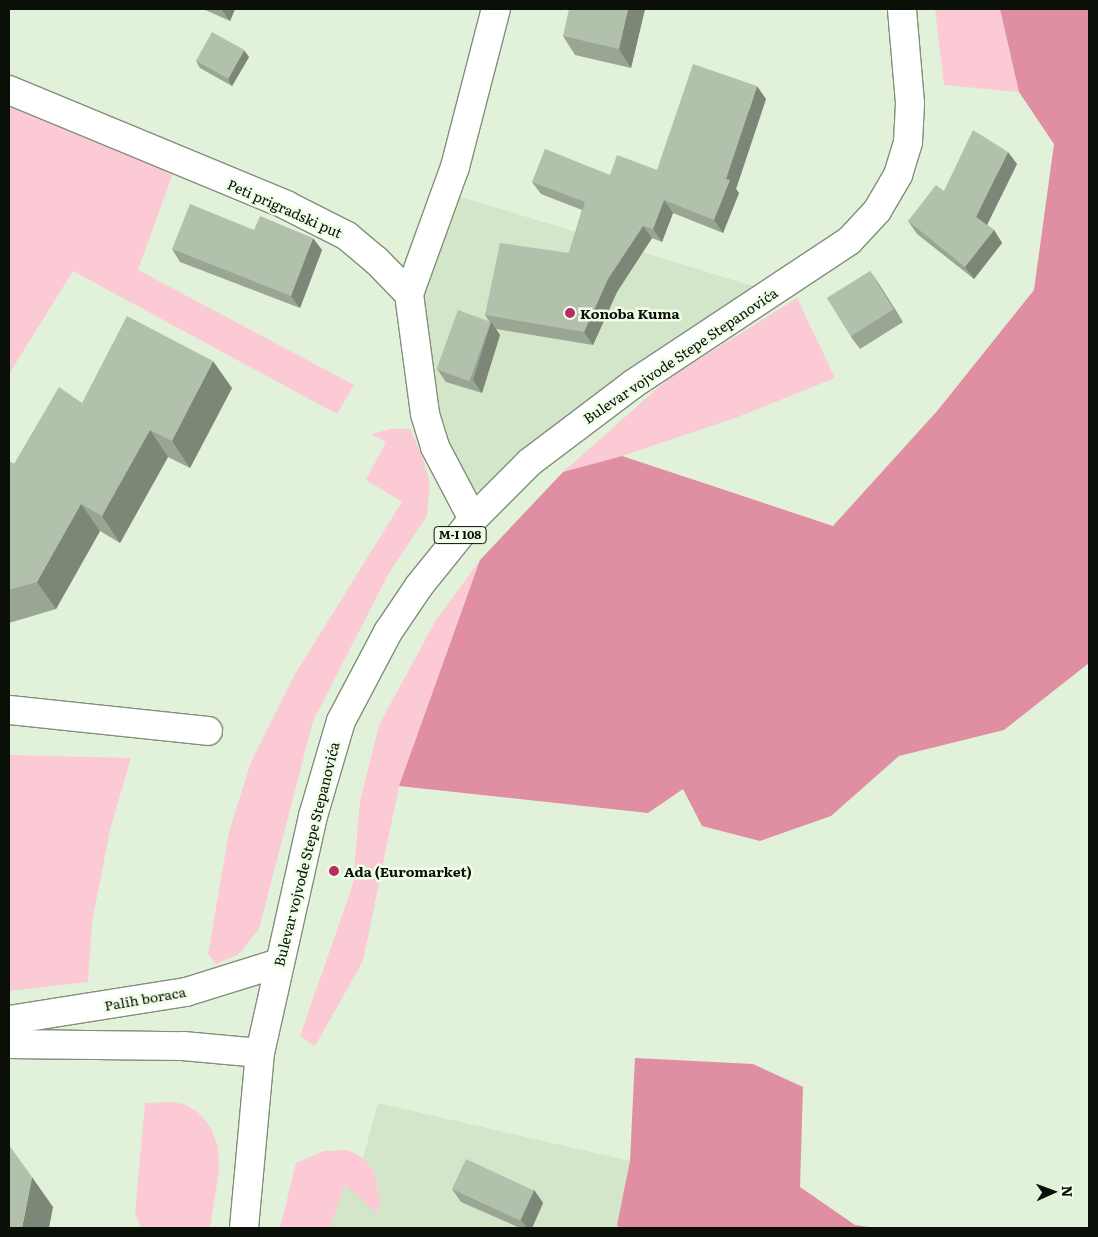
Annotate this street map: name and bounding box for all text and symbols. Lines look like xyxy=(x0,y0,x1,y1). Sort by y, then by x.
street label: Peti prigradski put xyxy=(225,175,345,241)
street label: Bulevar vojvode Stepe Stepanovića xyxy=(580,284,780,426)
place label: Konoba Kuma xyxy=(580,305,679,321)
marker: Konoba Kuma xyxy=(564,307,576,319)
road number: M-I 108 xyxy=(432,526,488,544)
street label: Bulevar vojvode Stepe Stepanovića xyxy=(270,740,342,968)
place label: Ada (Euromarket) xyxy=(344,863,472,879)
marker: Ada (Euromarket) xyxy=(328,865,340,877)
street label: Palih boraca xyxy=(103,983,187,1013)
north arrow xyxy=(1028,1167,1078,1217)
text: N xyxy=(1058,1185,1078,1198)

